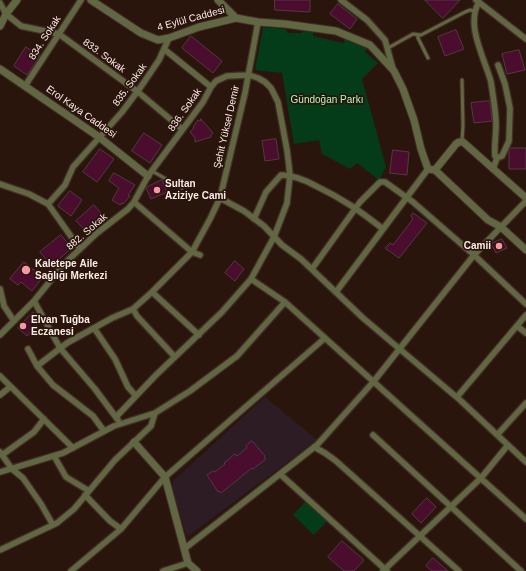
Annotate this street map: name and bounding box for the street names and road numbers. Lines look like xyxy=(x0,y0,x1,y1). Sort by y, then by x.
street label: 4 Eylül Caddesi xyxy=(156,4,226,34)
street label: 834. Sokak xyxy=(26,14,64,62)
street label: 833. Sokak xyxy=(80,36,128,76)
street label: 835. Sokak xyxy=(110,61,150,109)
street label: Erol Kaya Caddesi xyxy=(44,83,118,141)
street label: Şehit Yüksel Demir xyxy=(212,84,242,170)
street label: 836. Sokak xyxy=(166,86,204,134)
street label: 882. Sokak xyxy=(64,211,110,253)

